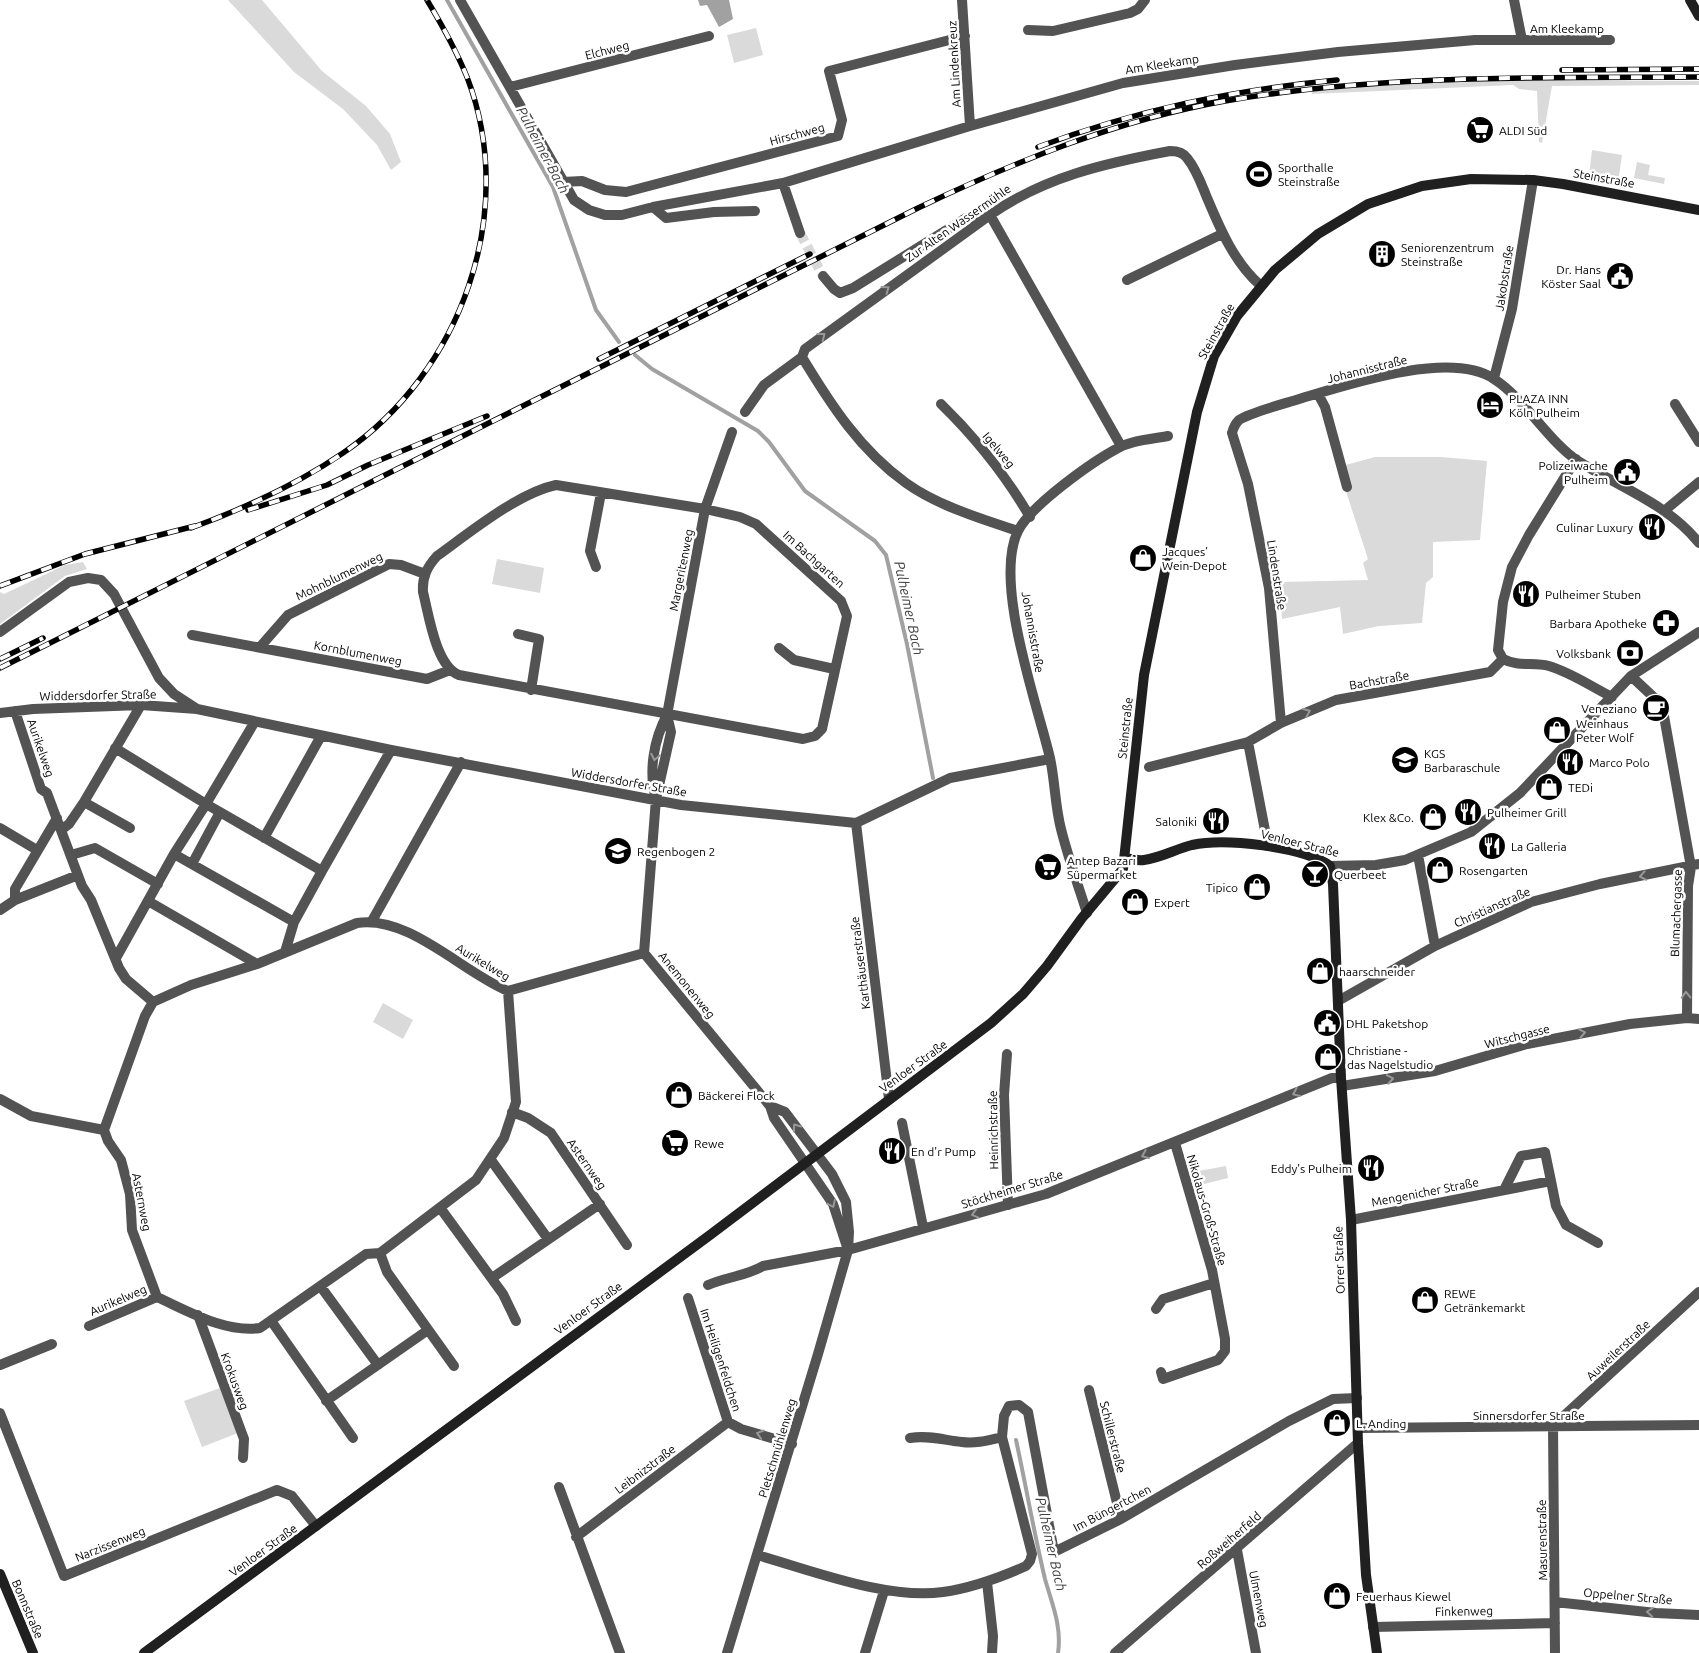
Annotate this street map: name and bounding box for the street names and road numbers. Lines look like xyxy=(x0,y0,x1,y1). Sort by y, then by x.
street label: Am Lindenkreuz xyxy=(945,20,963,108)
street label: Am Kleekamp xyxy=(1530,22,1604,35)
street label: Elchweg xyxy=(584,38,630,62)
street label: Am Kleekamp xyxy=(1124,52,1200,76)
street label: Hirschweg xyxy=(768,120,826,148)
street label: Steinstraße xyxy=(1572,166,1636,190)
street label: Zur Alten Wassermühle xyxy=(903,182,1013,264)
street label: Jakobstraße xyxy=(1492,244,1516,312)
street label: Steinstraße xyxy=(1195,301,1237,361)
street label: Johannisstraße xyxy=(1326,353,1408,385)
street label: Igelweg xyxy=(980,430,1018,470)
street label: Margeritenweg xyxy=(667,528,695,612)
street label: Im Bachgarten xyxy=(781,528,847,590)
street label: Lindenstraße xyxy=(1265,539,1289,611)
street label: Mohnblumenweg xyxy=(294,549,384,603)
street label: Johannisstraße xyxy=(1019,590,1047,674)
street label: Kornblumenweg xyxy=(313,638,403,668)
street label: Bachstraße xyxy=(1348,668,1410,692)
street label: Widdersdorfer Straße xyxy=(39,687,157,703)
street label: Steinstraße xyxy=(1115,697,1135,759)
street label: Aurikelweg xyxy=(25,717,57,779)
street label: Widdersdorfer Straße xyxy=(570,765,688,799)
street label: Venloer Straße xyxy=(1259,827,1341,859)
street label: Blumachergasse xyxy=(1668,869,1684,957)
street label: Christianstraße xyxy=(1452,884,1532,930)
street label: Karthäuserstraße xyxy=(848,916,872,1010)
street label: Aurikelweg xyxy=(454,941,512,983)
street label: Anemonenweg xyxy=(656,949,718,1021)
street label: Witschgasse xyxy=(1483,1022,1551,1050)
street label: Venloer Straße xyxy=(877,1037,949,1095)
street label: Heinrichstraße xyxy=(986,1090,1000,1170)
street label: Asternweg xyxy=(565,1136,609,1192)
street label: Nikolaus-Groß-Straße xyxy=(1185,1153,1229,1267)
street label: Stöckheimer Straße xyxy=(959,1167,1065,1211)
street label: Asternweg xyxy=(130,1172,154,1232)
street label: Mengenicher Straße xyxy=(1370,1175,1480,1209)
street label: Orrer Straße xyxy=(1331,1226,1347,1294)
street label: Venloer Straße xyxy=(552,1279,624,1337)
street label: Aurikelweg xyxy=(88,1282,148,1318)
street label: Im Heiligenfeldchen xyxy=(698,1307,744,1413)
street label: Auweilerstraße xyxy=(1583,1317,1653,1383)
street label: Krokusweg xyxy=(219,1351,251,1411)
street label: Pletschmühlenweg xyxy=(756,1397,798,1499)
street label: Schillerstraße xyxy=(1098,1400,1128,1474)
street label: Sinnersdorfer Straße xyxy=(1473,1409,1585,1422)
street label: Leibnizstraße xyxy=(612,1442,678,1496)
street label: Im Büngertchen xyxy=(1071,1482,1153,1534)
street label: Masurenstraße xyxy=(1535,1499,1549,1581)
street label: Roßweiherfeld xyxy=(1195,1509,1263,1571)
street label: Venloer Straße xyxy=(227,1521,299,1579)
street label: Narzissenweg xyxy=(73,1524,147,1564)
street label: Ulmenweg xyxy=(1247,1569,1271,1629)
street label: Bonnstraße xyxy=(10,1578,46,1640)
street label: Oppelner Straße xyxy=(1583,1586,1673,1606)
street label: Finkenweg xyxy=(1435,1604,1493,1618)

